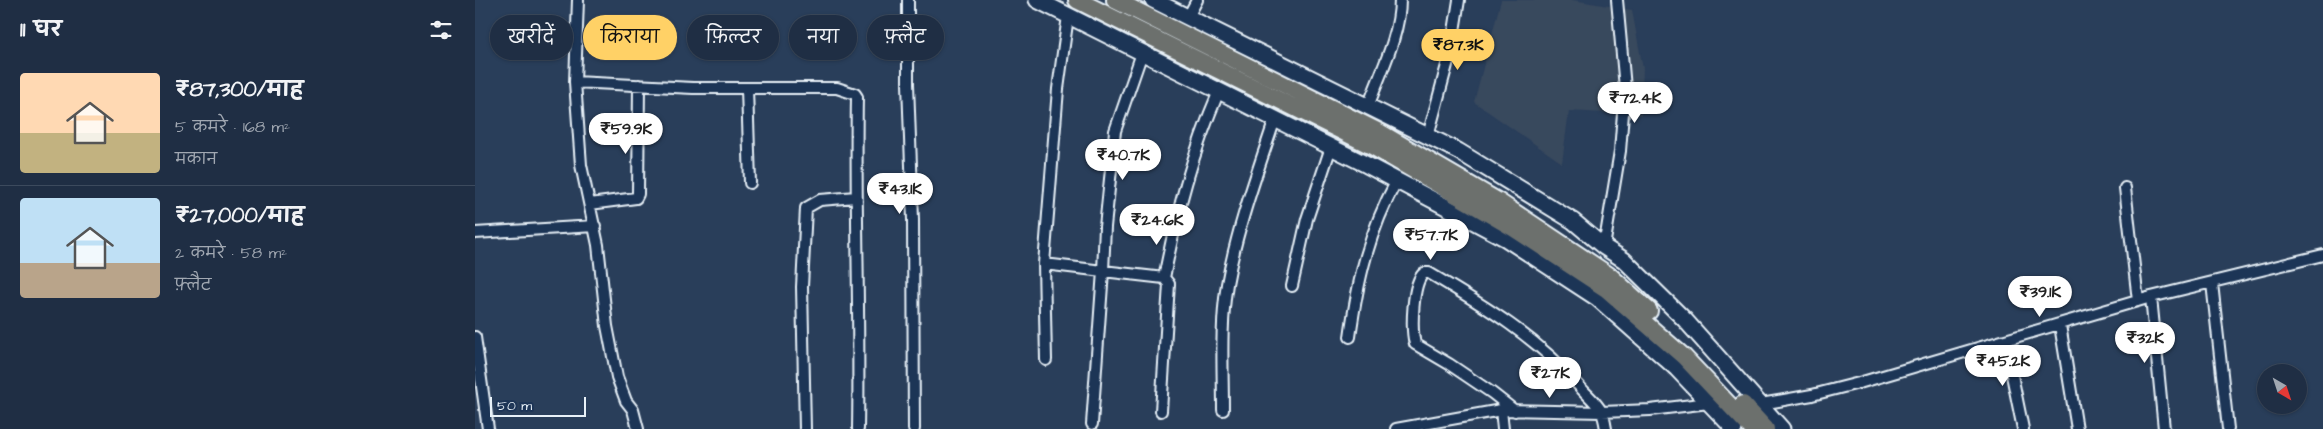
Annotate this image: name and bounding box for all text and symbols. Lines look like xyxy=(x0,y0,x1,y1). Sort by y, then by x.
text: 11 घर xyxy=(20,15,62,44)
chip: खरीदें xyxy=(490,15,573,60)
chip: किराया xyxy=(583,15,677,60)
chip: फ़िल्टर xyxy=(687,15,779,60)
chip: नया xyxy=(789,15,857,60)
chip: फ़्लैट xyxy=(867,15,944,60)
icon: filters xyxy=(427,16,455,44)
pin: ₹87.3K xyxy=(1417,28,1499,71)
text: ₹87.3K xyxy=(1432,34,1484,56)
text: ₹87,300/माह xyxy=(175,75,303,104)
pin: ₹72.4K xyxy=(1594,82,1676,124)
text: ₹72.4K xyxy=(1609,87,1661,109)
icon: home xyxy=(60,93,120,153)
pin: ₹59.9K xyxy=(585,112,667,155)
text: 5 कमरे · 168 m² xyxy=(175,116,290,138)
text: ₹59.9K xyxy=(600,118,652,140)
pin: ₹40.7K xyxy=(1082,138,1164,181)
text: ₹40.7K xyxy=(1096,144,1150,166)
text: मकान xyxy=(175,148,217,170)
pin: ₹43.1K xyxy=(859,172,941,215)
text: ₹43.1K xyxy=(878,178,922,200)
text: ₹27,000/माह xyxy=(175,201,304,230)
pin: ₹24.6K xyxy=(1116,204,1198,246)
text: ₹24.6K xyxy=(1131,209,1184,231)
icon: home xyxy=(60,218,120,278)
pin: ₹57.7K xyxy=(1390,218,1472,261)
text: ₹57.7K xyxy=(1404,224,1458,246)
text: 2 कमरे · 58 m² xyxy=(175,242,287,264)
text: फ़्लैट xyxy=(175,274,211,296)
pin: ₹39.1K xyxy=(1999,276,2081,318)
text: ₹39.1K xyxy=(2019,281,2061,303)
pin: ₹32K xyxy=(2115,322,2175,364)
text: ₹32K xyxy=(2126,327,2164,349)
pin: ₹45.2K xyxy=(1962,344,2044,387)
text: ₹45.2K xyxy=(1976,350,2030,372)
pin: ₹27K xyxy=(1520,356,1580,399)
text: ₹27K xyxy=(1530,362,1570,384)
north arrow xyxy=(2257,364,2307,414)
map controls xyxy=(2257,364,2307,414)
scale bar xyxy=(490,394,586,417)
text: 50 m xyxy=(497,396,532,416)

